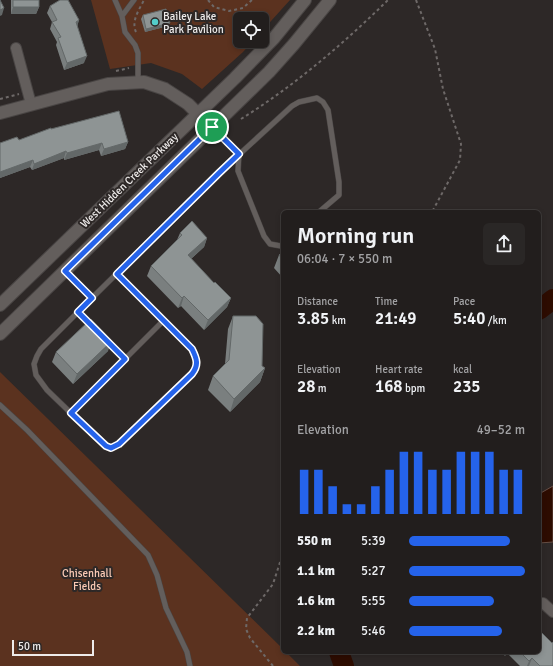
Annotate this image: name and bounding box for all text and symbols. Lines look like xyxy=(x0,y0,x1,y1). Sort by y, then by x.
place label: Bailey Lake Park Pavilion xyxy=(163,10,224,36)
map controls xyxy=(233,12,269,48)
button: locate xyxy=(233,12,269,48)
marker: Bailey Lake Park Pavilion xyxy=(150,17,160,27)
pin xyxy=(195,110,229,144)
icon: arrive xyxy=(201,116,223,138)
street label: West Hidden Creek Parkway xyxy=(78,130,181,230)
text: Morning run xyxy=(297,222,414,249)
button: share xyxy=(483,223,525,265)
text: 06:04 · 7 × 550 m xyxy=(297,251,392,267)
text: Distance xyxy=(297,295,338,308)
text: Time xyxy=(375,295,398,308)
text: Pace xyxy=(453,295,475,308)
text: 3.85 xyxy=(297,308,329,329)
text: 21:49 xyxy=(375,308,417,329)
text: 5:40 xyxy=(453,308,485,329)
text: km xyxy=(329,314,346,327)
text: /km xyxy=(485,314,507,327)
text: Elevation xyxy=(297,363,341,376)
text: Heart rate xyxy=(375,363,423,376)
text: kcal xyxy=(453,363,472,376)
text: 28 xyxy=(297,376,315,397)
text: 168 xyxy=(375,376,403,397)
text: 235 xyxy=(453,376,481,397)
text: m xyxy=(315,382,327,395)
text: bpm xyxy=(403,382,425,395)
text: Elevation xyxy=(297,422,349,438)
text: 49–52 m xyxy=(477,422,525,438)
text: 550 m xyxy=(297,533,331,549)
text: 5:39 xyxy=(361,533,386,549)
text: 1.1 km xyxy=(297,563,335,579)
text: 5:27 xyxy=(361,563,386,579)
park label: Chisenhall Fields xyxy=(62,567,112,593)
text: 1.6 km xyxy=(297,593,335,609)
text: 5:55 xyxy=(361,593,386,609)
text: 2.2 km xyxy=(297,623,335,639)
text: 5:46 xyxy=(361,623,386,639)
scale bar xyxy=(12,638,94,657)
text: 50 m xyxy=(18,640,41,653)

